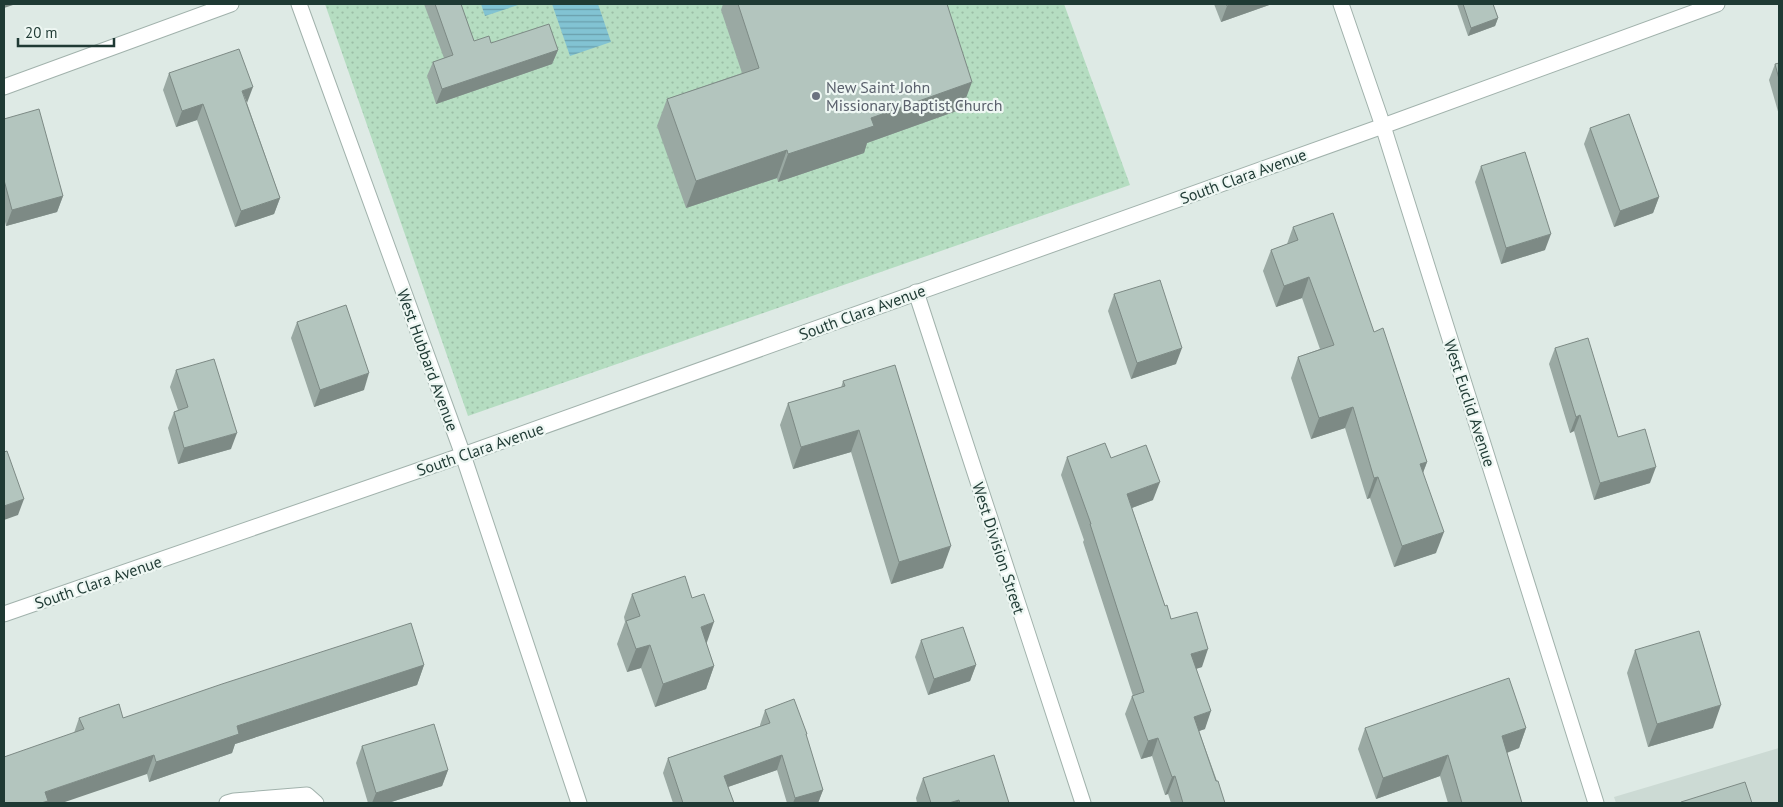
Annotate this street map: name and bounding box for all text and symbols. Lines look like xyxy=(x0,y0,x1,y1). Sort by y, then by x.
scale bar xyxy=(18,15,114,47)
text: 20 m xyxy=(25,23,58,42)
place label: New Saint John Missionary Baptist Church xyxy=(826,77,1003,115)
marker: New Saint John Missionary Baptist Church xyxy=(810,90,822,102)
street label: South Clara Avenue xyxy=(1177,144,1309,208)
street label: South Clara Avenue xyxy=(796,280,928,344)
street label: West Hubbard Avenue xyxy=(393,286,463,434)
street label: West Euclid Avenue xyxy=(1440,337,1500,469)
street label: South Clara Avenue xyxy=(414,418,546,480)
street label: West Division Street xyxy=(968,480,1030,617)
street label: South Clara Avenue xyxy=(32,551,164,613)

